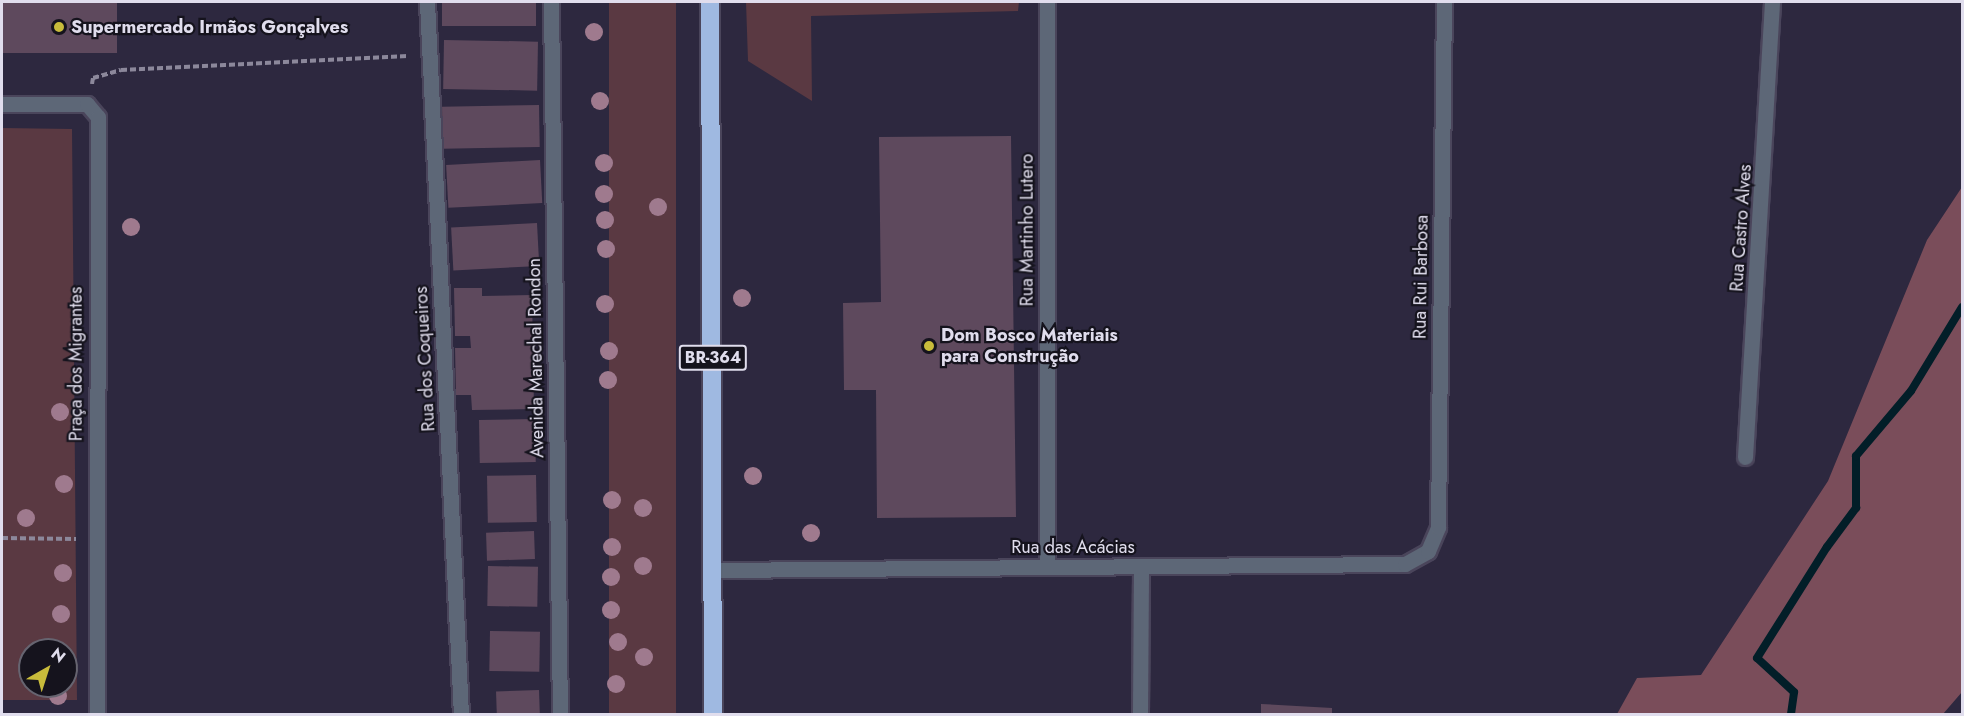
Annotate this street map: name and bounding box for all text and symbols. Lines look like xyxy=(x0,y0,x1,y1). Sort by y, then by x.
place label: Supermercado Irmãos Gonçalves xyxy=(71,16,348,38)
marker: Supermercado Irmãos Gonçalves xyxy=(52,20,66,34)
street label: Rua Martinho Lutero xyxy=(1016,154,1038,306)
street label: Rua Castro Alves xyxy=(1726,164,1756,292)
street label: Rua Rui Barbosa xyxy=(1409,215,1433,339)
street label: Avenida Marechal Rondon xyxy=(523,258,549,458)
street label: Rua dos Coqueiros xyxy=(410,286,440,432)
street label: Praça dos Migrantes xyxy=(65,287,87,441)
place label: Dom Bosco Materiais para Construção xyxy=(941,325,1118,368)
marker: Dom Bosco Materiais para Construção xyxy=(922,339,936,353)
road number: BR-364 xyxy=(678,345,748,371)
street label: Rua das Acácias xyxy=(1011,536,1135,558)
north arrow xyxy=(18,638,78,698)
text: N xyxy=(46,642,71,668)

